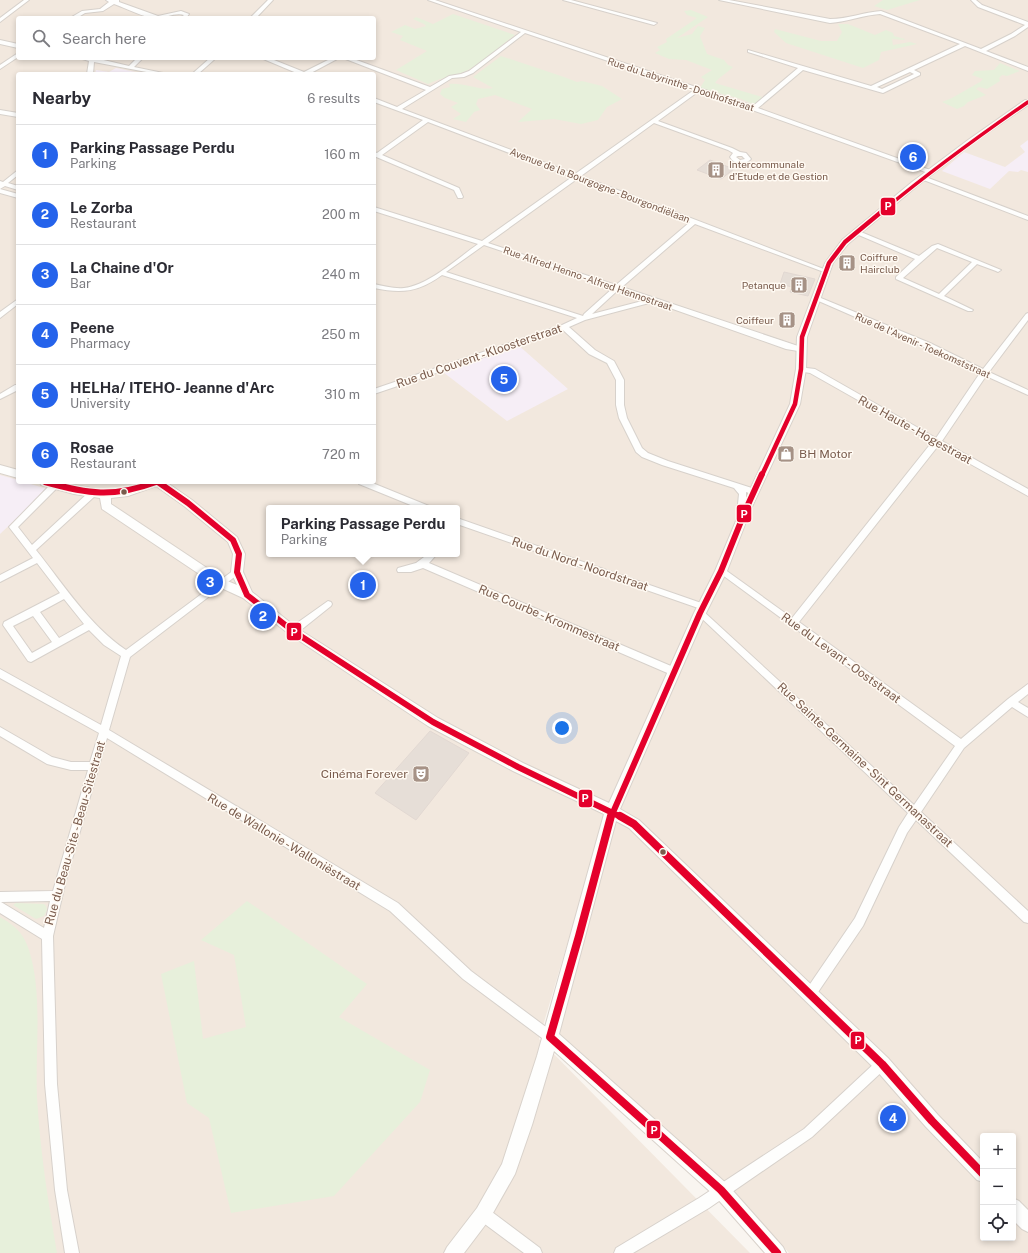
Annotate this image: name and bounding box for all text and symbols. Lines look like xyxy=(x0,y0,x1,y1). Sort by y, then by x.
search box xyxy=(16,16,376,60)
icon: search xyxy=(30,27,52,49)
text: Search here xyxy=(62,30,146,47)
street label: Rue du Labyrinthe - Doolhofstraat xyxy=(606,55,756,113)
text: Nearby xyxy=(32,88,91,108)
text: 6 results xyxy=(307,91,360,106)
text: Parking Passage Perdu xyxy=(70,139,235,156)
pin: 6 xyxy=(900,142,926,172)
street label: Avenue de la Bourgogne - Bourgondiëlaan xyxy=(508,145,692,225)
text: 1 xyxy=(42,147,48,162)
text: 160 m xyxy=(324,147,360,162)
text: Parking xyxy=(70,156,117,171)
place label: Intercommunale d’Etude et de Gestion xyxy=(729,158,828,182)
building icon: Intercommunale d’Etude et de Gestion xyxy=(706,160,726,180)
line badge: P xyxy=(880,197,896,216)
text: Le Zorba xyxy=(70,199,133,216)
text: P xyxy=(884,200,892,212)
text: 2 xyxy=(41,207,49,222)
text: 200 m xyxy=(322,207,360,222)
text: Restaurant xyxy=(70,216,136,231)
street label: Rue Alfred Henno - Alfred Hennostraat xyxy=(502,243,674,313)
place label: Coiffure Hairclub xyxy=(860,251,900,275)
building icon: Coiffure Hairclub xyxy=(837,253,857,273)
text: La Chaine d'Or xyxy=(70,259,174,276)
text: 3 xyxy=(41,267,49,282)
text: 240 m xyxy=(322,267,360,282)
building icon: Petanque xyxy=(789,275,809,295)
text: Bar xyxy=(70,276,91,291)
place label: Petanque xyxy=(742,279,786,291)
building icon: Coiffeur xyxy=(777,310,797,330)
street label: Rue de l'Avenir - Toekomststraat xyxy=(853,310,993,380)
place label: Coiffeur xyxy=(736,314,774,326)
text: Peene xyxy=(70,319,114,336)
street label: Rue du Couvent - Kloosterstraat xyxy=(394,321,564,391)
text: 4 xyxy=(41,327,49,342)
text: 250 m xyxy=(322,327,360,342)
text: Pharmacy xyxy=(70,336,130,351)
pin: 5 xyxy=(491,364,517,394)
text: HELHa/ ITEHO- Jeanne d'Arc xyxy=(70,379,274,396)
text: 5 xyxy=(41,387,49,402)
text: 310 m xyxy=(324,387,360,402)
street label: Rue Haute - Hogestraat xyxy=(856,393,975,467)
text: University xyxy=(70,396,130,411)
text: Rosae xyxy=(70,439,114,456)
shop icon: BH Motor xyxy=(776,444,796,464)
text: 6 xyxy=(41,447,49,462)
text: 720 m xyxy=(322,447,360,462)
place label: BH Motor xyxy=(799,447,853,461)
text: Restaurant xyxy=(70,456,136,471)
unlabelled marker xyxy=(119,487,129,497)
line badge: P xyxy=(736,504,752,523)
popup xyxy=(266,505,460,557)
text: P xyxy=(740,508,748,520)
text: Parking Passage Perdu xyxy=(281,515,445,532)
text: Parking xyxy=(281,532,327,547)
street label: Rue du Nord - Noordstraat xyxy=(510,534,650,594)
pin: 3 xyxy=(197,567,223,597)
pin: 1 xyxy=(350,570,376,600)
street label: Rue Courbe - Krommestraat xyxy=(476,582,622,654)
pin: 2 xyxy=(250,601,276,631)
street label: Rue du Levant - Ooststraat xyxy=(778,610,904,706)
line badge: P xyxy=(286,622,302,641)
text: P xyxy=(290,626,298,638)
street label: Rue Sainte-Germaine - Sint Germanastraat xyxy=(774,680,956,850)
your location xyxy=(552,718,572,738)
street label: Rue du Beau-Site - Beau-Sitestraat xyxy=(42,739,108,927)
theatre icon: Cinéma Forever xyxy=(411,764,431,784)
place label: Cinéma Forever xyxy=(321,767,408,781)
line badge: P xyxy=(578,789,593,808)
street label: Rue de Wallonie - Walloniëstraat xyxy=(205,791,363,893)
text: P xyxy=(581,792,589,804)
unlabelled marker xyxy=(658,847,668,857)
line badge: P xyxy=(850,1031,865,1050)
text: P xyxy=(854,1034,862,1046)
pin: 4 xyxy=(880,1103,906,1133)
line badge: P xyxy=(646,1120,661,1139)
text: P xyxy=(650,1124,658,1136)
map controls xyxy=(980,1133,1016,1241)
button: + xyxy=(980,1133,1016,1169)
button: − xyxy=(980,1169,1016,1205)
button: locate xyxy=(980,1205,1016,1241)

